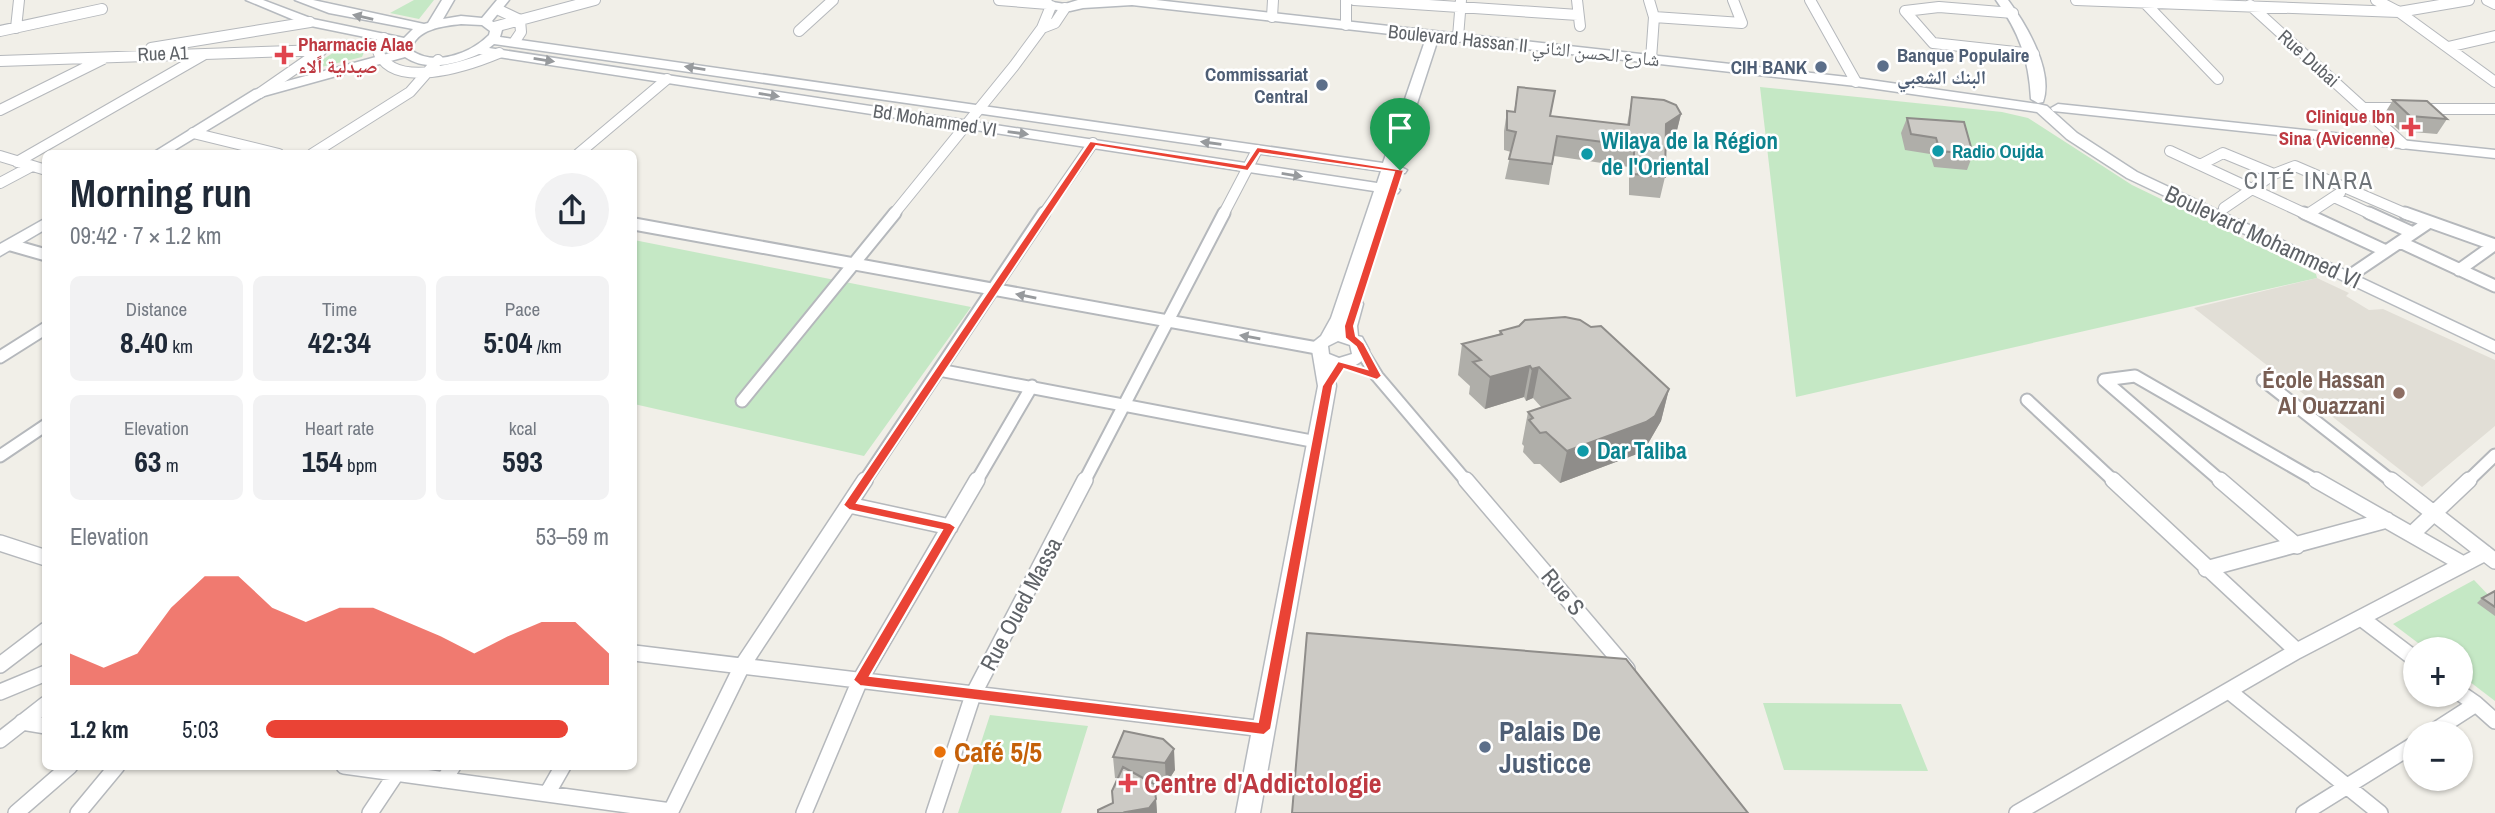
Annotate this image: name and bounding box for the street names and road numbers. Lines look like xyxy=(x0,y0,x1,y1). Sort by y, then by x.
street label: Boulevard Hassan II شارع الحسن الثاني xyxy=(1387,18,1661,75)
street label: Rue Dubai xyxy=(2273,23,2345,93)
street label: Rue A1 xyxy=(137,39,189,67)
street label: Bd Mohammed VI xyxy=(871,97,999,143)
street label: Boulevard Mohammed VI xyxy=(2160,178,2366,296)
street label: Rue Oued Massa xyxy=(972,531,1069,676)
street label: Rue S xyxy=(1535,562,1592,622)

